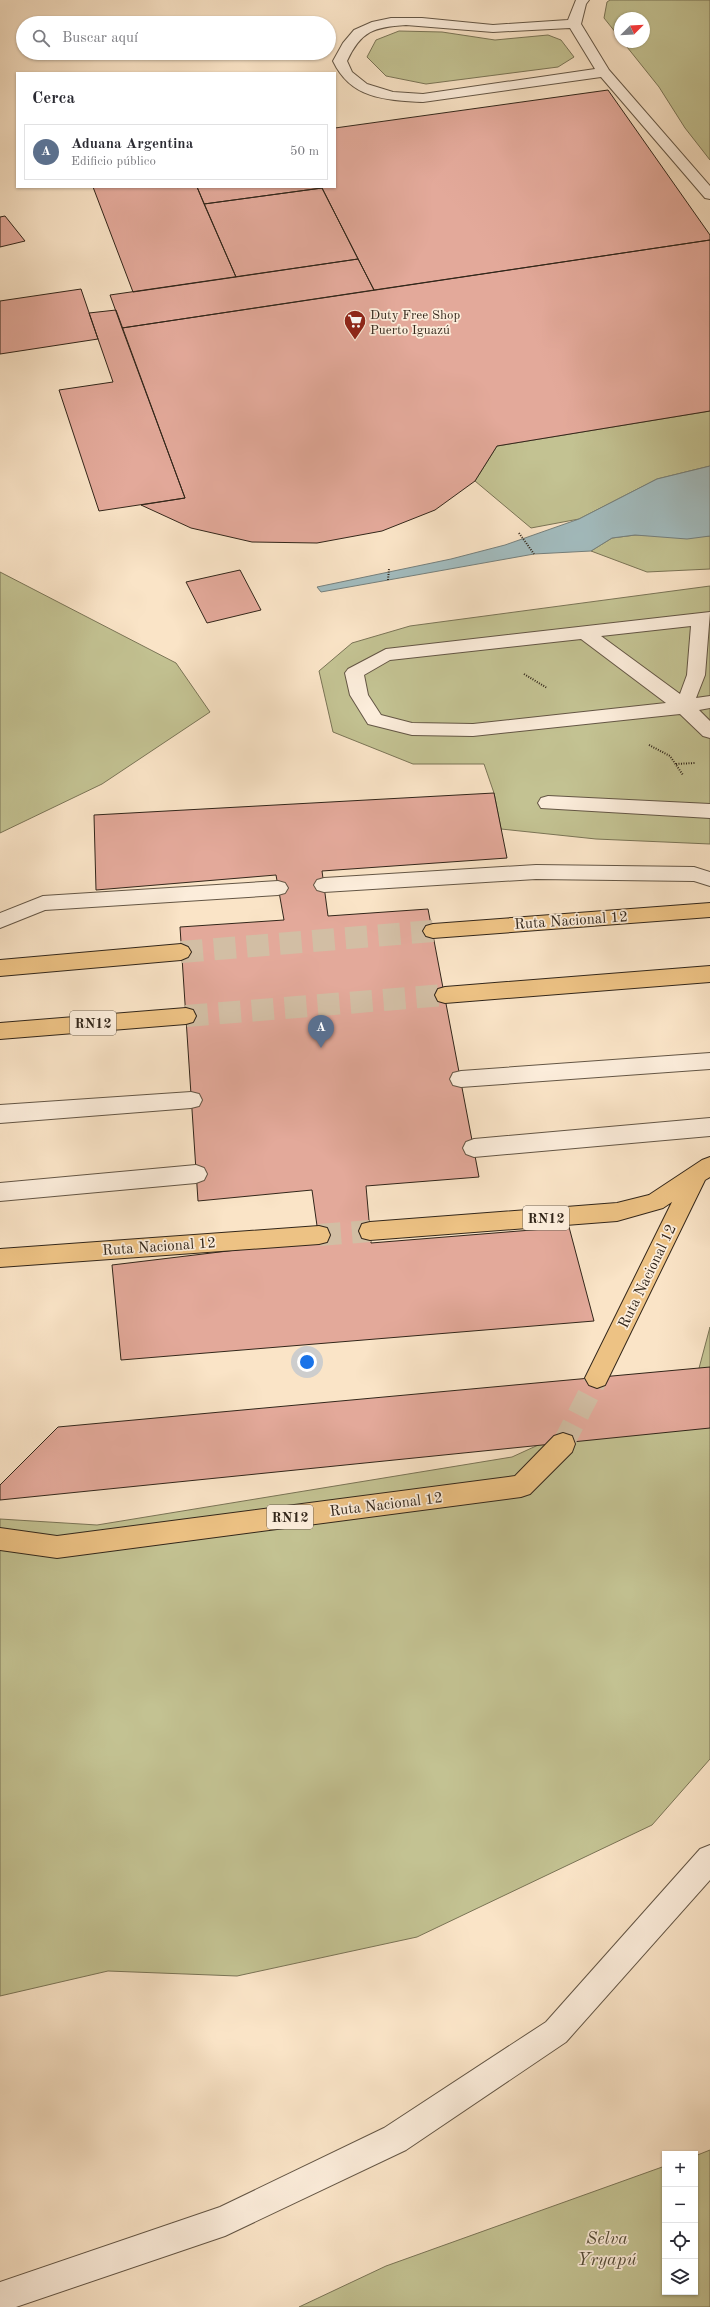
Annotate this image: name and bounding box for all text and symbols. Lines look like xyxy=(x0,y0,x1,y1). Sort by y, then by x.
north arrow xyxy=(614,12,650,48)
search box xyxy=(16,16,336,60)
icon: search xyxy=(30,27,52,49)
text: Buscar aquí xyxy=(62,31,138,46)
text: Cerca xyxy=(32,90,75,107)
text: Aduana Argentina xyxy=(71,137,193,152)
text: A xyxy=(41,145,51,158)
text: 50 m xyxy=(290,145,319,158)
text: Edificio público xyxy=(71,155,156,168)
supermarket icon: Duty Free Shop Puerto Iguazú xyxy=(342,308,368,341)
place label: Duty Free Shop Puerto Iguazú xyxy=(370,309,460,337)
street label: Ruta Nacional 12 xyxy=(514,910,628,933)
road number: RN12 xyxy=(70,1011,116,1035)
pin: A xyxy=(308,1015,334,1048)
road number: RN12 xyxy=(523,1206,569,1230)
street label: Ruta Nacional 12 xyxy=(617,1222,680,1331)
street label: Ruta Nacional 12 xyxy=(102,1236,216,1259)
your location xyxy=(297,1352,317,1372)
street label: Ruta Nacional 12 xyxy=(329,1491,444,1520)
road number: RN12 xyxy=(267,1505,313,1529)
map controls xyxy=(662,2151,698,2295)
button: + xyxy=(662,2151,698,2187)
button: − xyxy=(662,2187,698,2223)
button: locate xyxy=(662,2223,698,2259)
park label: Selva Yryapú xyxy=(577,2230,637,2269)
button: layers xyxy=(662,2259,698,2295)

